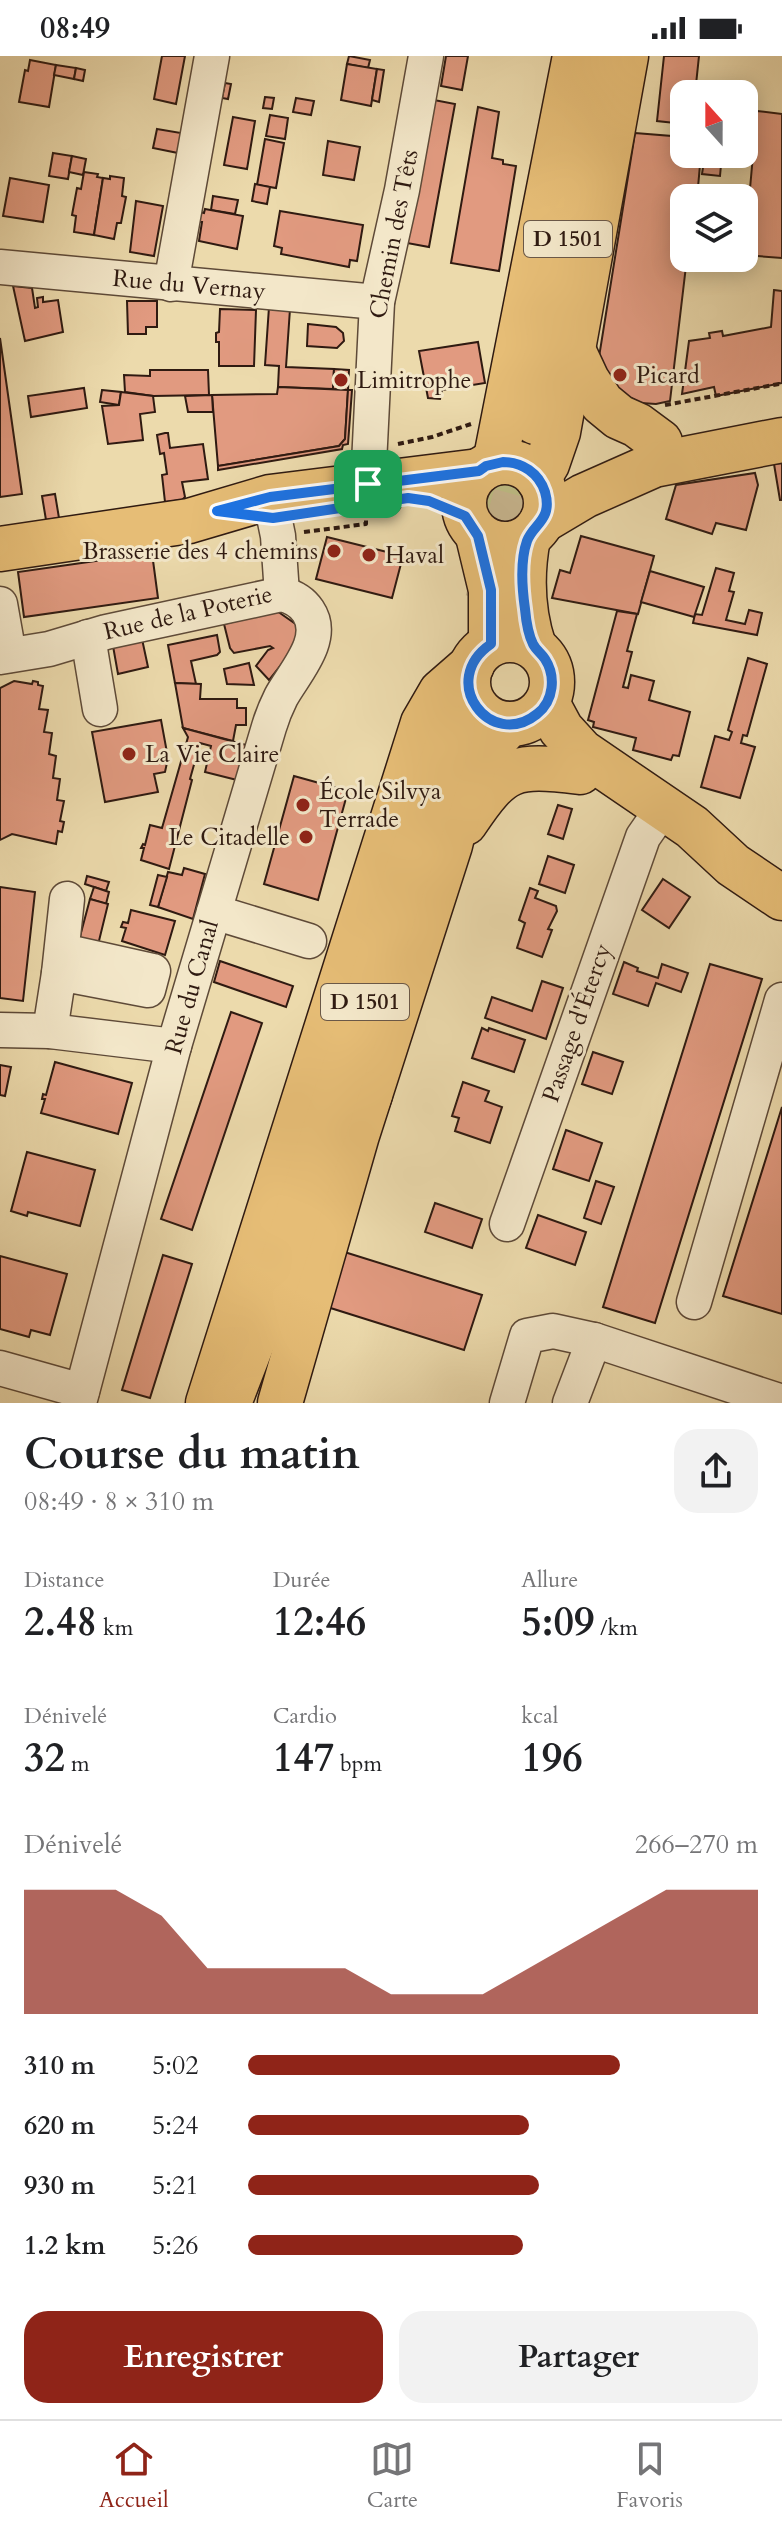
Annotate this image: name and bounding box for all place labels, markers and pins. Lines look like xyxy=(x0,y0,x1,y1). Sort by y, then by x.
place label: Picard xyxy=(636,359,700,392)
place label: Limitrophe xyxy=(357,364,471,397)
marker: Picard xyxy=(611,366,629,384)
marker: Limitrophe xyxy=(332,371,350,389)
pin xyxy=(334,450,402,518)
place label: Brasserie des 4 chemins xyxy=(82,535,318,568)
place label: Haval xyxy=(385,539,444,572)
marker: Brasserie des 4 chemins xyxy=(325,542,343,560)
marker: Haval xyxy=(360,546,378,564)
place label: La Vie Claire xyxy=(145,738,279,771)
marker: La Vie Claire xyxy=(120,745,138,763)
place label: École Silvya Terrade xyxy=(319,775,442,836)
marker: École Silvya Terrade xyxy=(294,796,312,814)
place label: Le Citadelle xyxy=(168,821,290,854)
marker: Le Citadelle xyxy=(297,828,315,846)

